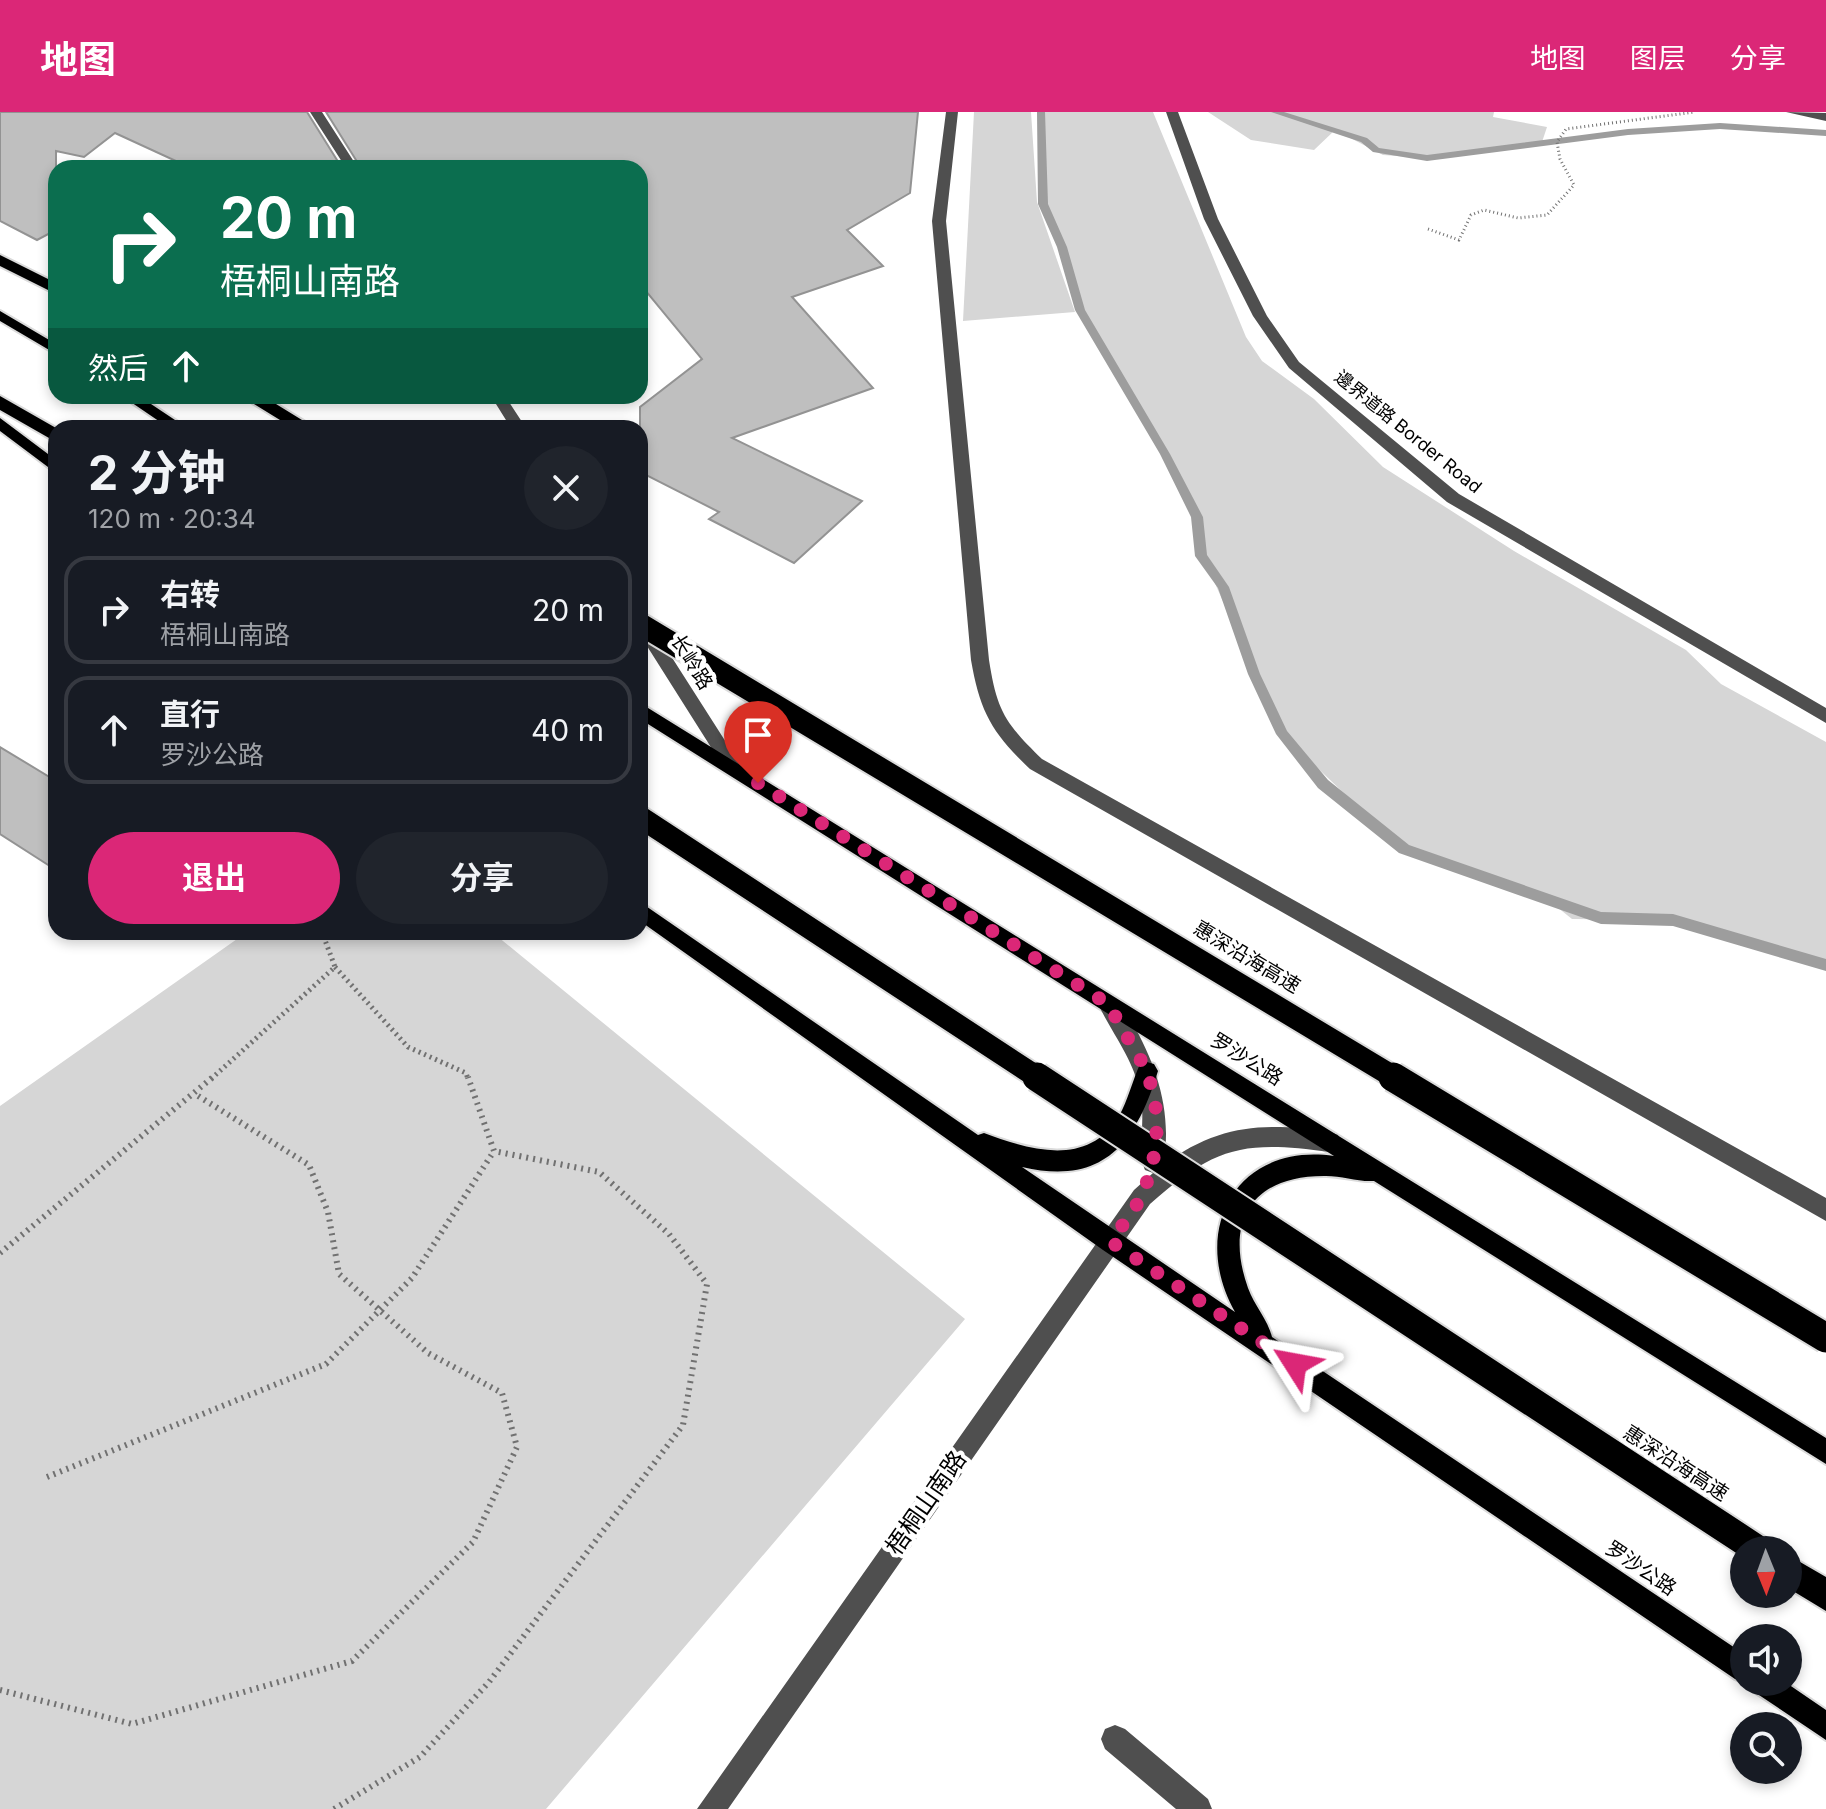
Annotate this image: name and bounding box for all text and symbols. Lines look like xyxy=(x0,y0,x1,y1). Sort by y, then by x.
text: 地图 xyxy=(40,36,116,82)
text: 地图 xyxy=(1530,41,1586,75)
text: 图层 xyxy=(1630,41,1686,75)
text: 分享 xyxy=(1730,41,1786,75)
text: 20 m xyxy=(220,184,357,252)
icon: right xyxy=(88,192,192,296)
text: 梧桐山南路 xyxy=(220,259,400,303)
icon: ahead xyxy=(164,344,208,388)
text: 然后 xyxy=(88,350,148,386)
street label: 邊界道路 Border Road xyxy=(1331,366,1486,497)
text: 2 分钟 xyxy=(88,443,226,502)
button: close xyxy=(524,446,608,530)
text: 120 m · 20:34 xyxy=(88,503,256,534)
text: 右转 xyxy=(160,576,220,612)
icon: right xyxy=(92,588,136,632)
text: 20 m xyxy=(532,592,604,628)
text: 梧桐山南路 xyxy=(160,619,290,650)
street label: 长岭路 xyxy=(666,630,718,694)
text: 直行 xyxy=(160,696,220,732)
pin xyxy=(724,701,792,783)
icon: ahead xyxy=(92,708,136,752)
text: 40 m xyxy=(531,712,604,748)
icon: arrive xyxy=(736,713,780,757)
text: 罗沙公路 xyxy=(160,739,264,770)
button: 退出 xyxy=(88,832,340,924)
button: 分享 xyxy=(356,832,608,924)
street label: 惠深沿海高速 xyxy=(1189,916,1305,998)
street label: 罗沙公路 xyxy=(1207,1028,1287,1090)
position arrow xyxy=(1253,1322,1337,1406)
street label: 惠深沿海高速 xyxy=(1619,1420,1733,1506)
street label: 梧桐山南路 xyxy=(879,1445,972,1560)
street label: 罗沙公路 xyxy=(1601,1536,1681,1600)
north arrow xyxy=(1730,1536,1802,1608)
map controls xyxy=(1730,1536,1802,1784)
button: sound xyxy=(1730,1624,1802,1696)
button: search xyxy=(1730,1712,1802,1784)

